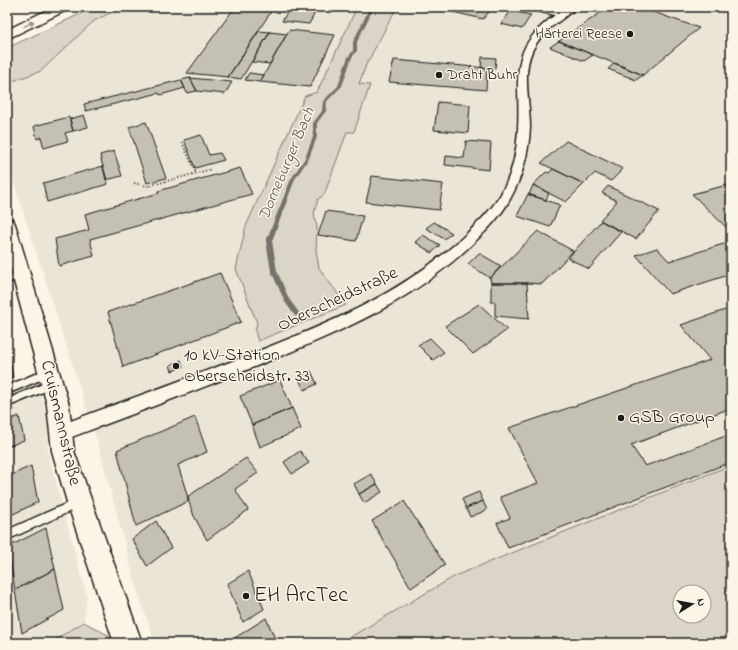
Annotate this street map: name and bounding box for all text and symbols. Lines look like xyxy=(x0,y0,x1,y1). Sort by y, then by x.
one-way arrow xyxy=(23,21,34,27)
place label: Härterei Reese xyxy=(535,23,622,45)
marker: Härterei Reese xyxy=(625,29,635,39)
place label: Draht Buhr xyxy=(446,64,517,86)
marker: Draht Buhr xyxy=(434,70,444,80)
water label: Dorneburger Bach xyxy=(253,104,322,224)
street label: Oberscheidstraße xyxy=(274,260,403,339)
place label: 10 kV-Station Oberscheidstr. 33 xyxy=(184,343,310,390)
street label: Cruismannstraße xyxy=(33,358,87,489)
marker: 10 kV-Station Oberscheidstr. 33 xyxy=(171,361,181,371)
place label: GSB Group xyxy=(629,405,715,431)
marker: GSB Group xyxy=(616,413,626,423)
place label: EH ArcTec xyxy=(254,580,348,612)
north arrow xyxy=(672,584,712,624)
marker: EH ArcTec xyxy=(241,591,251,601)
text: N xyxy=(692,597,709,607)

